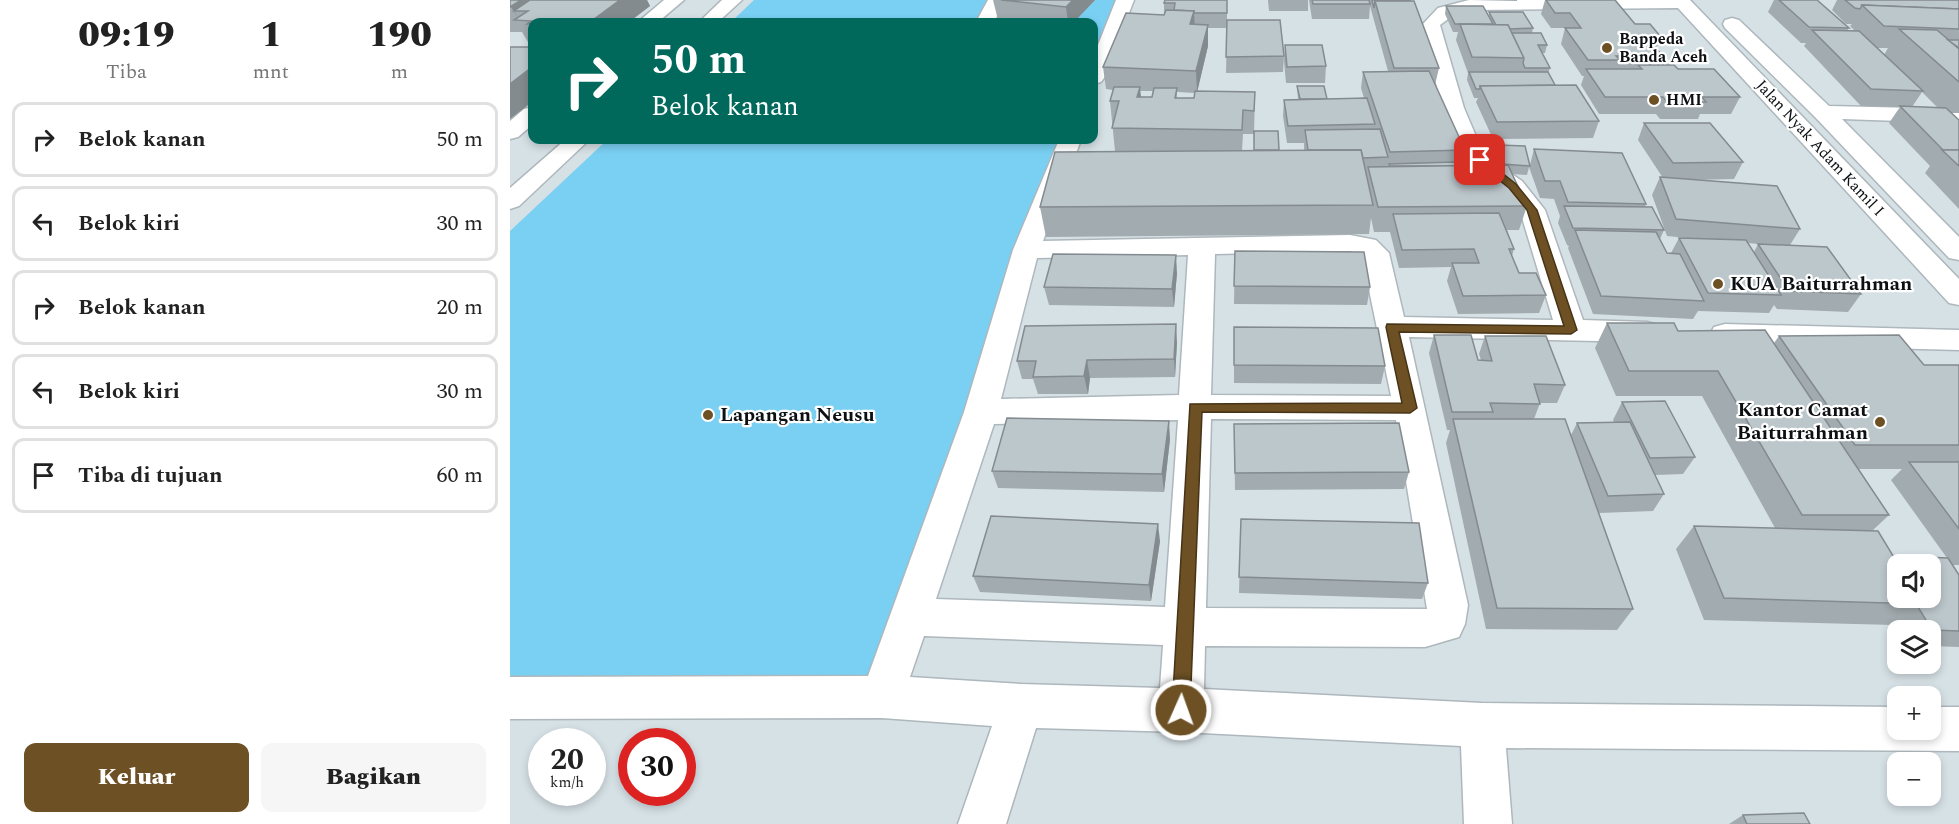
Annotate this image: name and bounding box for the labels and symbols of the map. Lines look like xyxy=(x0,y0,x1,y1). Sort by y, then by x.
place label: Bappeda Banda Aceh xyxy=(1619,27,1708,69)
marker: Bappeda Banda Aceh xyxy=(1600,41,1614,55)
street label: Jalan Nyak Adam Kamil I xyxy=(1750,74,1890,222)
place label: HMI xyxy=(1666,88,1702,112)
marker: HMI xyxy=(1647,93,1661,107)
pin xyxy=(1454,134,1505,185)
place label: KUA Baiturrahman xyxy=(1730,269,1912,299)
marker: KUA Baiturrahman xyxy=(1711,277,1725,291)
place label: Kantor Camat Baiturrahman xyxy=(1737,395,1868,448)
place label: Lapangan Neusu xyxy=(720,400,875,430)
marker: Lapangan Neusu xyxy=(701,408,715,422)
marker: Kantor Camat Baiturrahman xyxy=(1873,415,1887,429)
position arrow xyxy=(1149,678,1213,742)
speed limit sign: 30 xyxy=(618,728,696,806)

